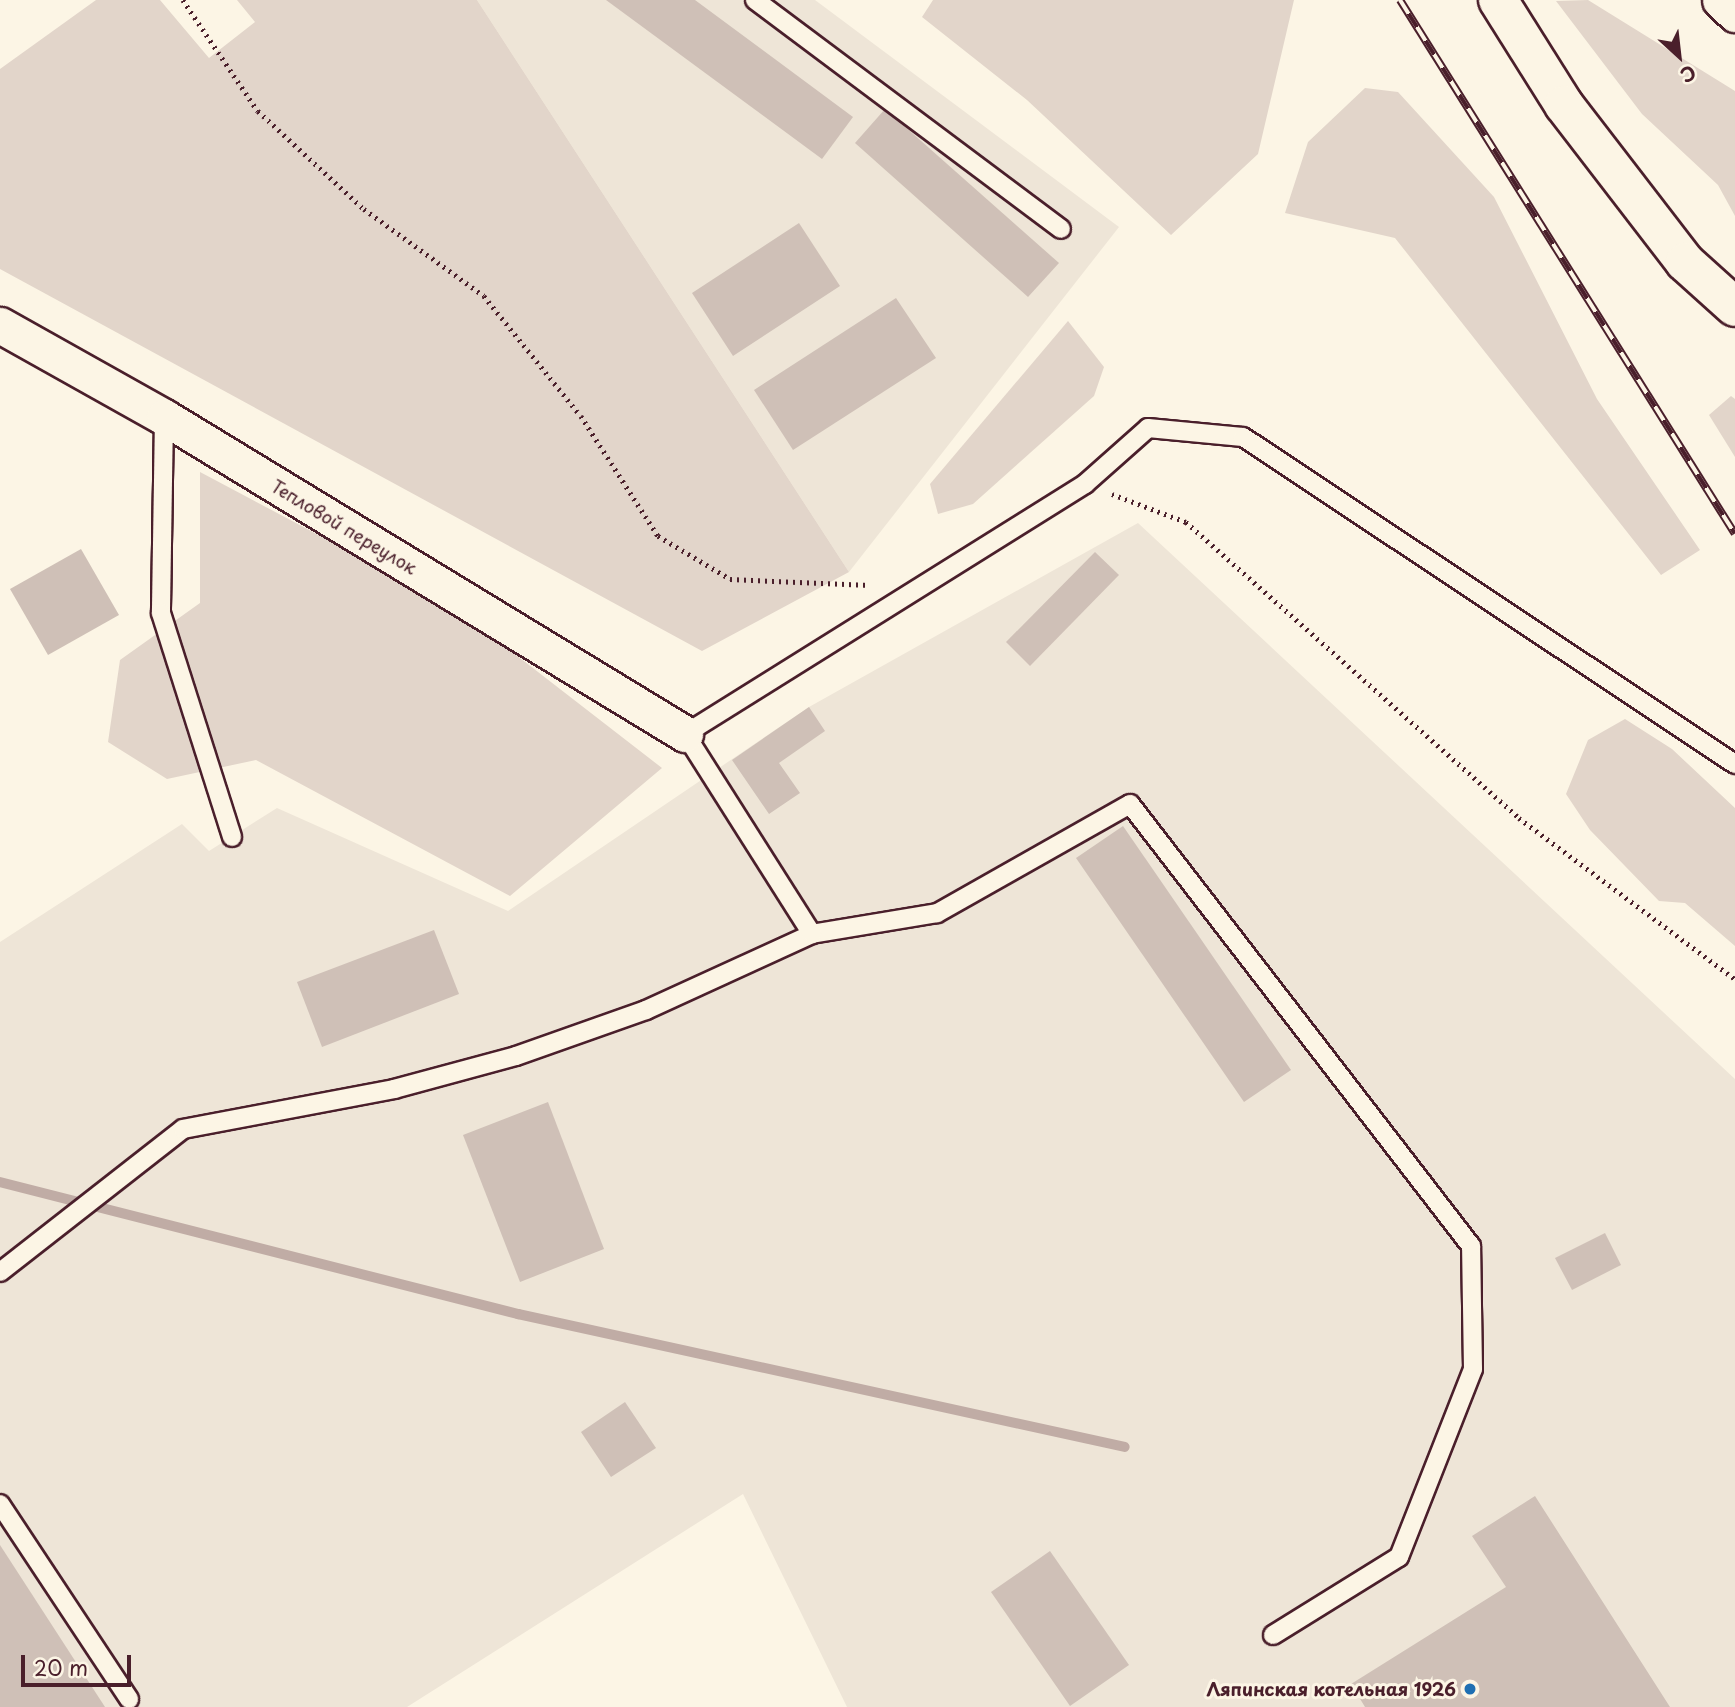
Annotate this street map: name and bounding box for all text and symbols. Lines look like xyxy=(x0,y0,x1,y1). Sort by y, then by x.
north arrow xyxy=(1644,21,1714,91)
text: С xyxy=(1676,59,1701,90)
street label: Тепловой переулок xyxy=(267,475,421,579)
scale bar xyxy=(24,1640,135,1684)
text: 20 m xyxy=(34,1651,88,1683)
place label: Ляпинская котельная 1926 xyxy=(1205,1678,1456,1700)
marker: Ляпинская котельная 1926 xyxy=(1462,1681,1478,1697)

